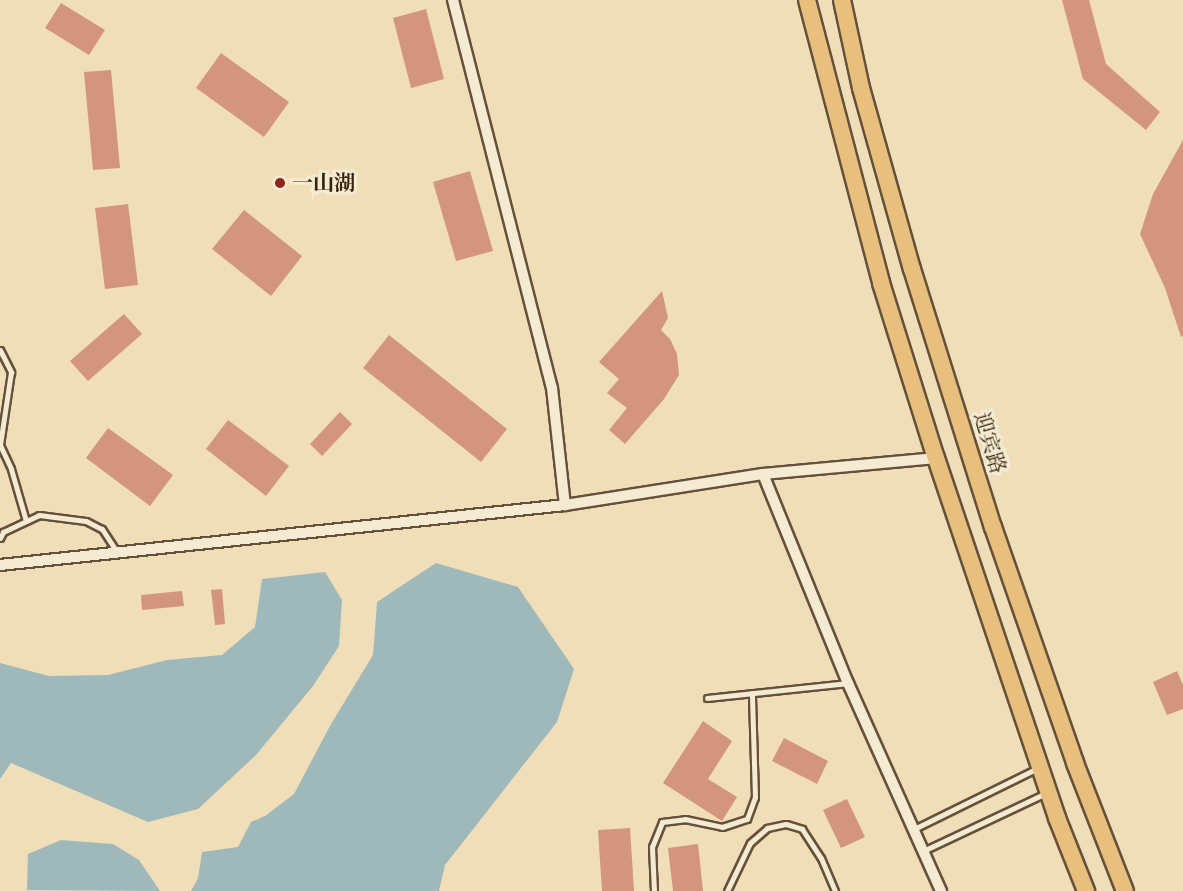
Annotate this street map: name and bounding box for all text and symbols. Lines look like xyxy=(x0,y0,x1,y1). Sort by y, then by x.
place label: 一山湖 xyxy=(292,170,355,196)
marker: 一山湖 xyxy=(273,176,287,190)
street label: 迎宾路 xyxy=(969,409,1011,477)

